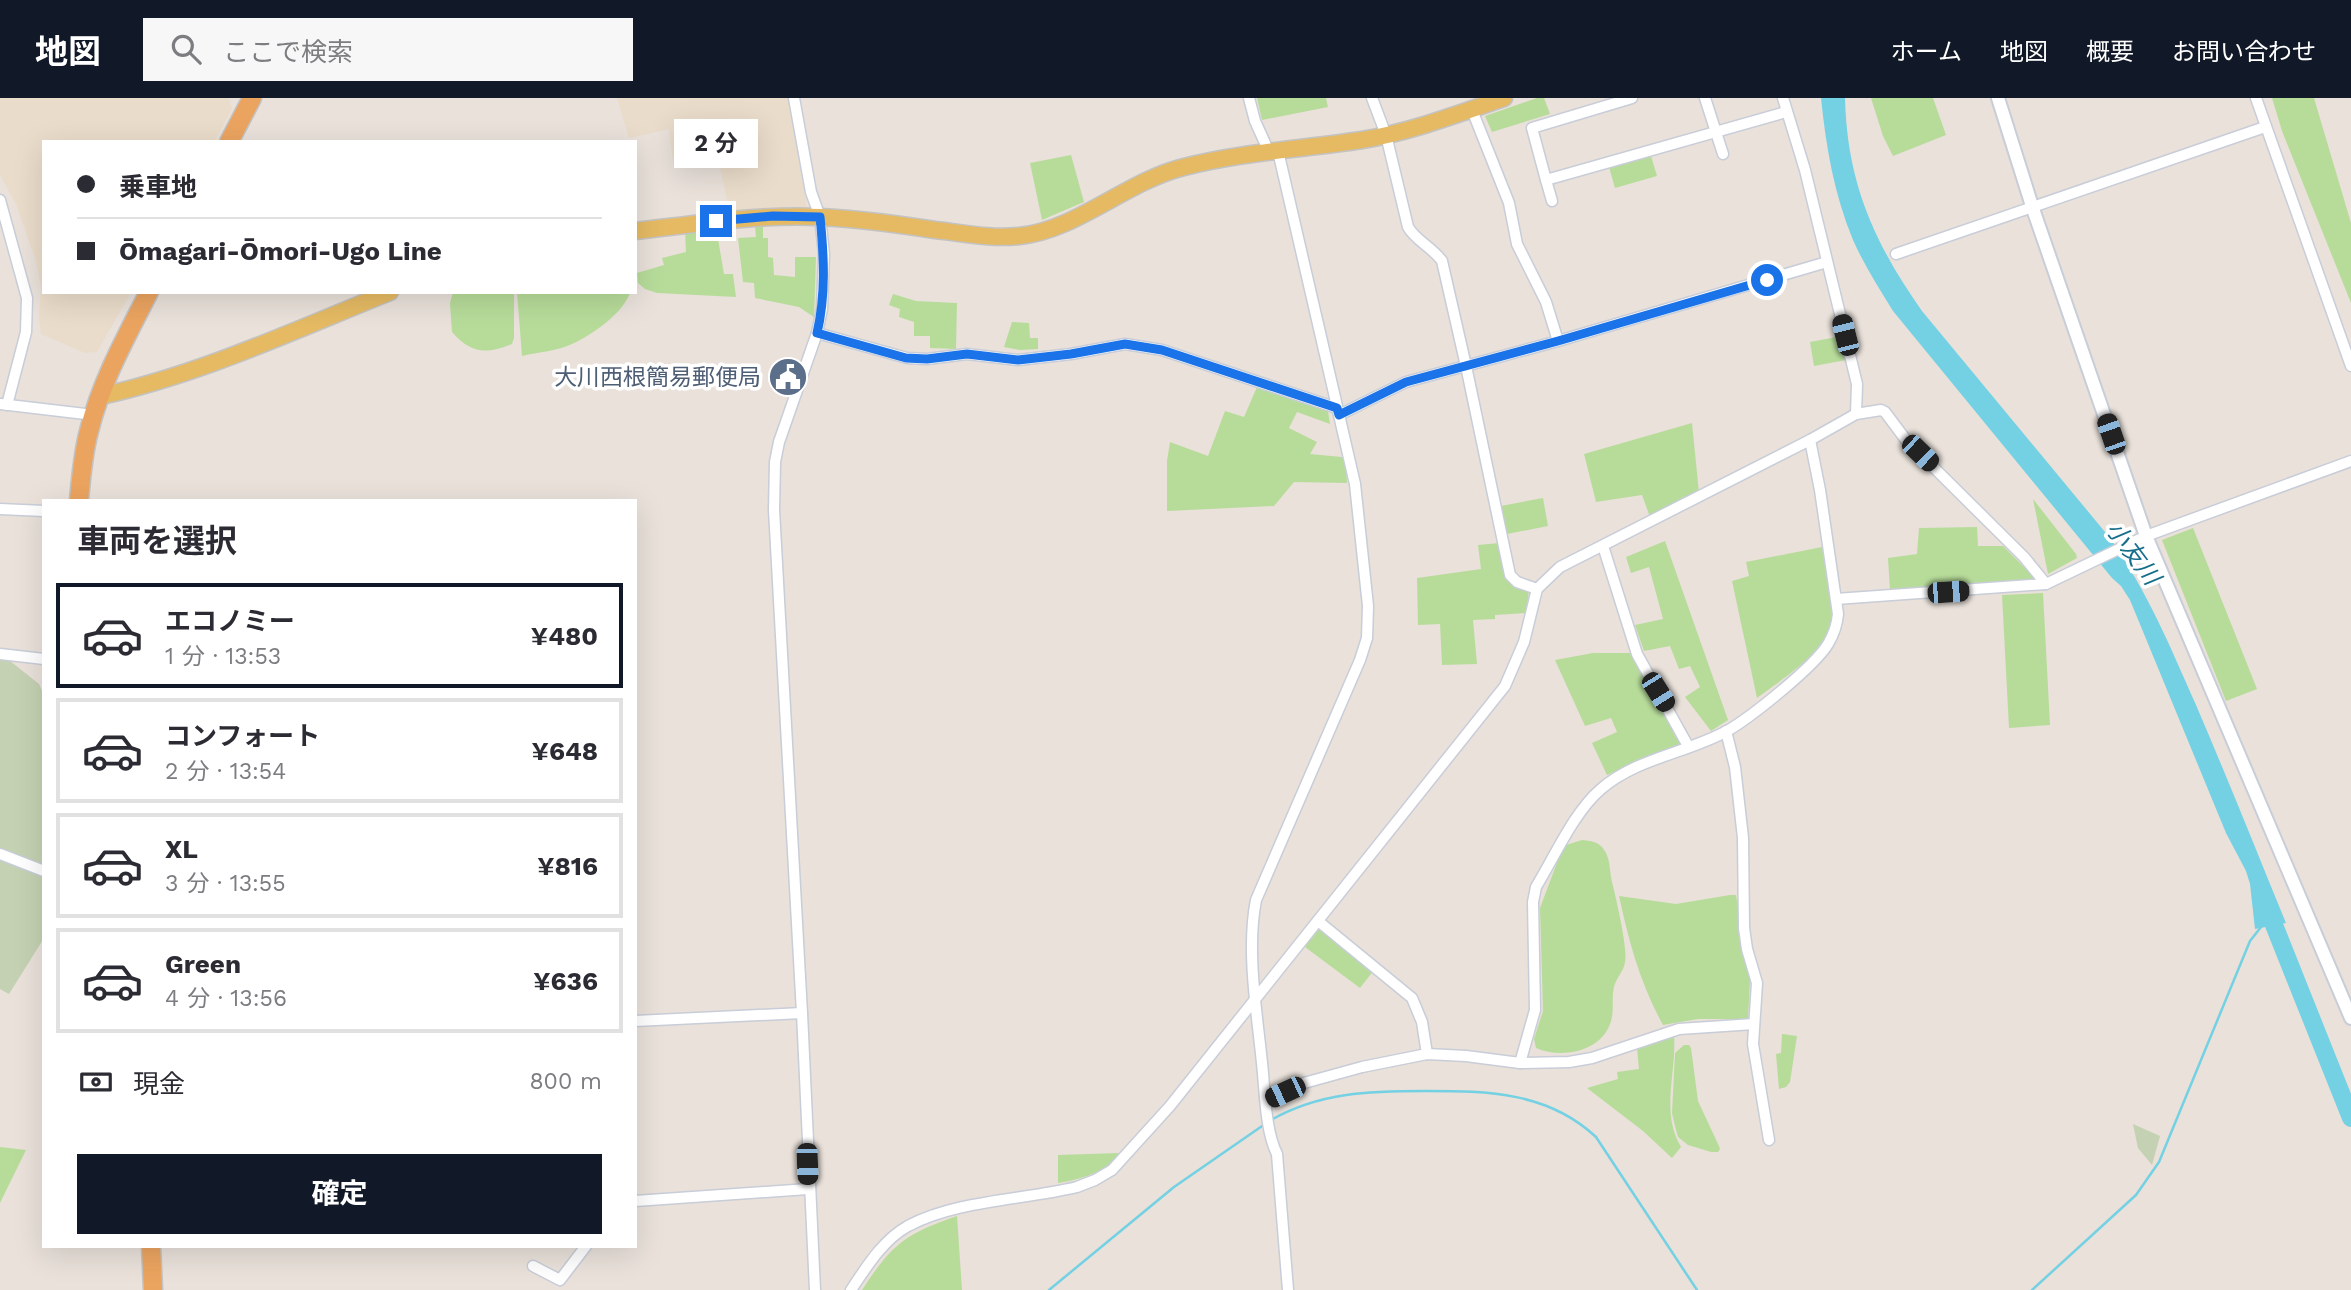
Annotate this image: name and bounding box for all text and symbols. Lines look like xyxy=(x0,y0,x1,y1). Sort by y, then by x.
search box xyxy=(143,18,633,81)
icon: search xyxy=(167,30,205,68)
text: 地図 xyxy=(35,32,101,71)
text: ここで検索 xyxy=(223,37,353,67)
text: ホーム xyxy=(1891,38,1962,66)
text: 地図 xyxy=(2000,38,2048,66)
text: 概要 xyxy=(2086,38,2134,66)
text: お問い合わせ xyxy=(2172,38,2316,66)
callout: 2 分 xyxy=(674,120,758,169)
text: 2 分 xyxy=(694,130,738,157)
text: 乗車地 xyxy=(119,172,197,202)
route end xyxy=(700,205,732,237)
text: Ōmagari-Ōmori-Ugo Line xyxy=(119,236,442,266)
route start xyxy=(1751,264,1783,296)
car xyxy=(1830,312,1861,358)
public building icon: 大川西根簡易郵便局 xyxy=(767,356,809,398)
place label: 大川西根簡易郵便局 xyxy=(554,364,761,391)
car xyxy=(2095,411,2128,457)
car xyxy=(1898,431,1943,475)
water label: 小友川 xyxy=(2100,516,2168,593)
text: 車両を選択 xyxy=(77,522,237,560)
car xyxy=(1927,580,1970,604)
icon: car xyxy=(81,604,144,667)
text: エコノミー xyxy=(165,606,295,636)
text: ¥480 xyxy=(531,621,598,651)
text: 1 分 · 13:53 xyxy=(165,643,281,670)
car xyxy=(1638,669,1679,715)
icon: car xyxy=(81,719,144,782)
text: コンフォート xyxy=(165,721,320,751)
text: ¥648 xyxy=(532,736,598,766)
text: 2 分 · 13:54 xyxy=(165,758,286,785)
icon: car xyxy=(81,834,144,897)
text: XL xyxy=(165,834,198,864)
text: ¥816 xyxy=(537,851,598,881)
text: 3 分 · 13:55 xyxy=(165,870,286,897)
icon: car xyxy=(81,949,144,1012)
text: Green xyxy=(165,949,241,979)
text: ¥636 xyxy=(533,966,598,996)
text: 4 分 · 13:56 xyxy=(165,985,287,1012)
icon: cash xyxy=(77,1063,115,1101)
text: 800 m xyxy=(529,1068,602,1095)
text: 現金 xyxy=(133,1069,185,1099)
car xyxy=(1262,1074,1309,1110)
car xyxy=(796,1143,819,1185)
button: 確定 xyxy=(77,1154,602,1234)

